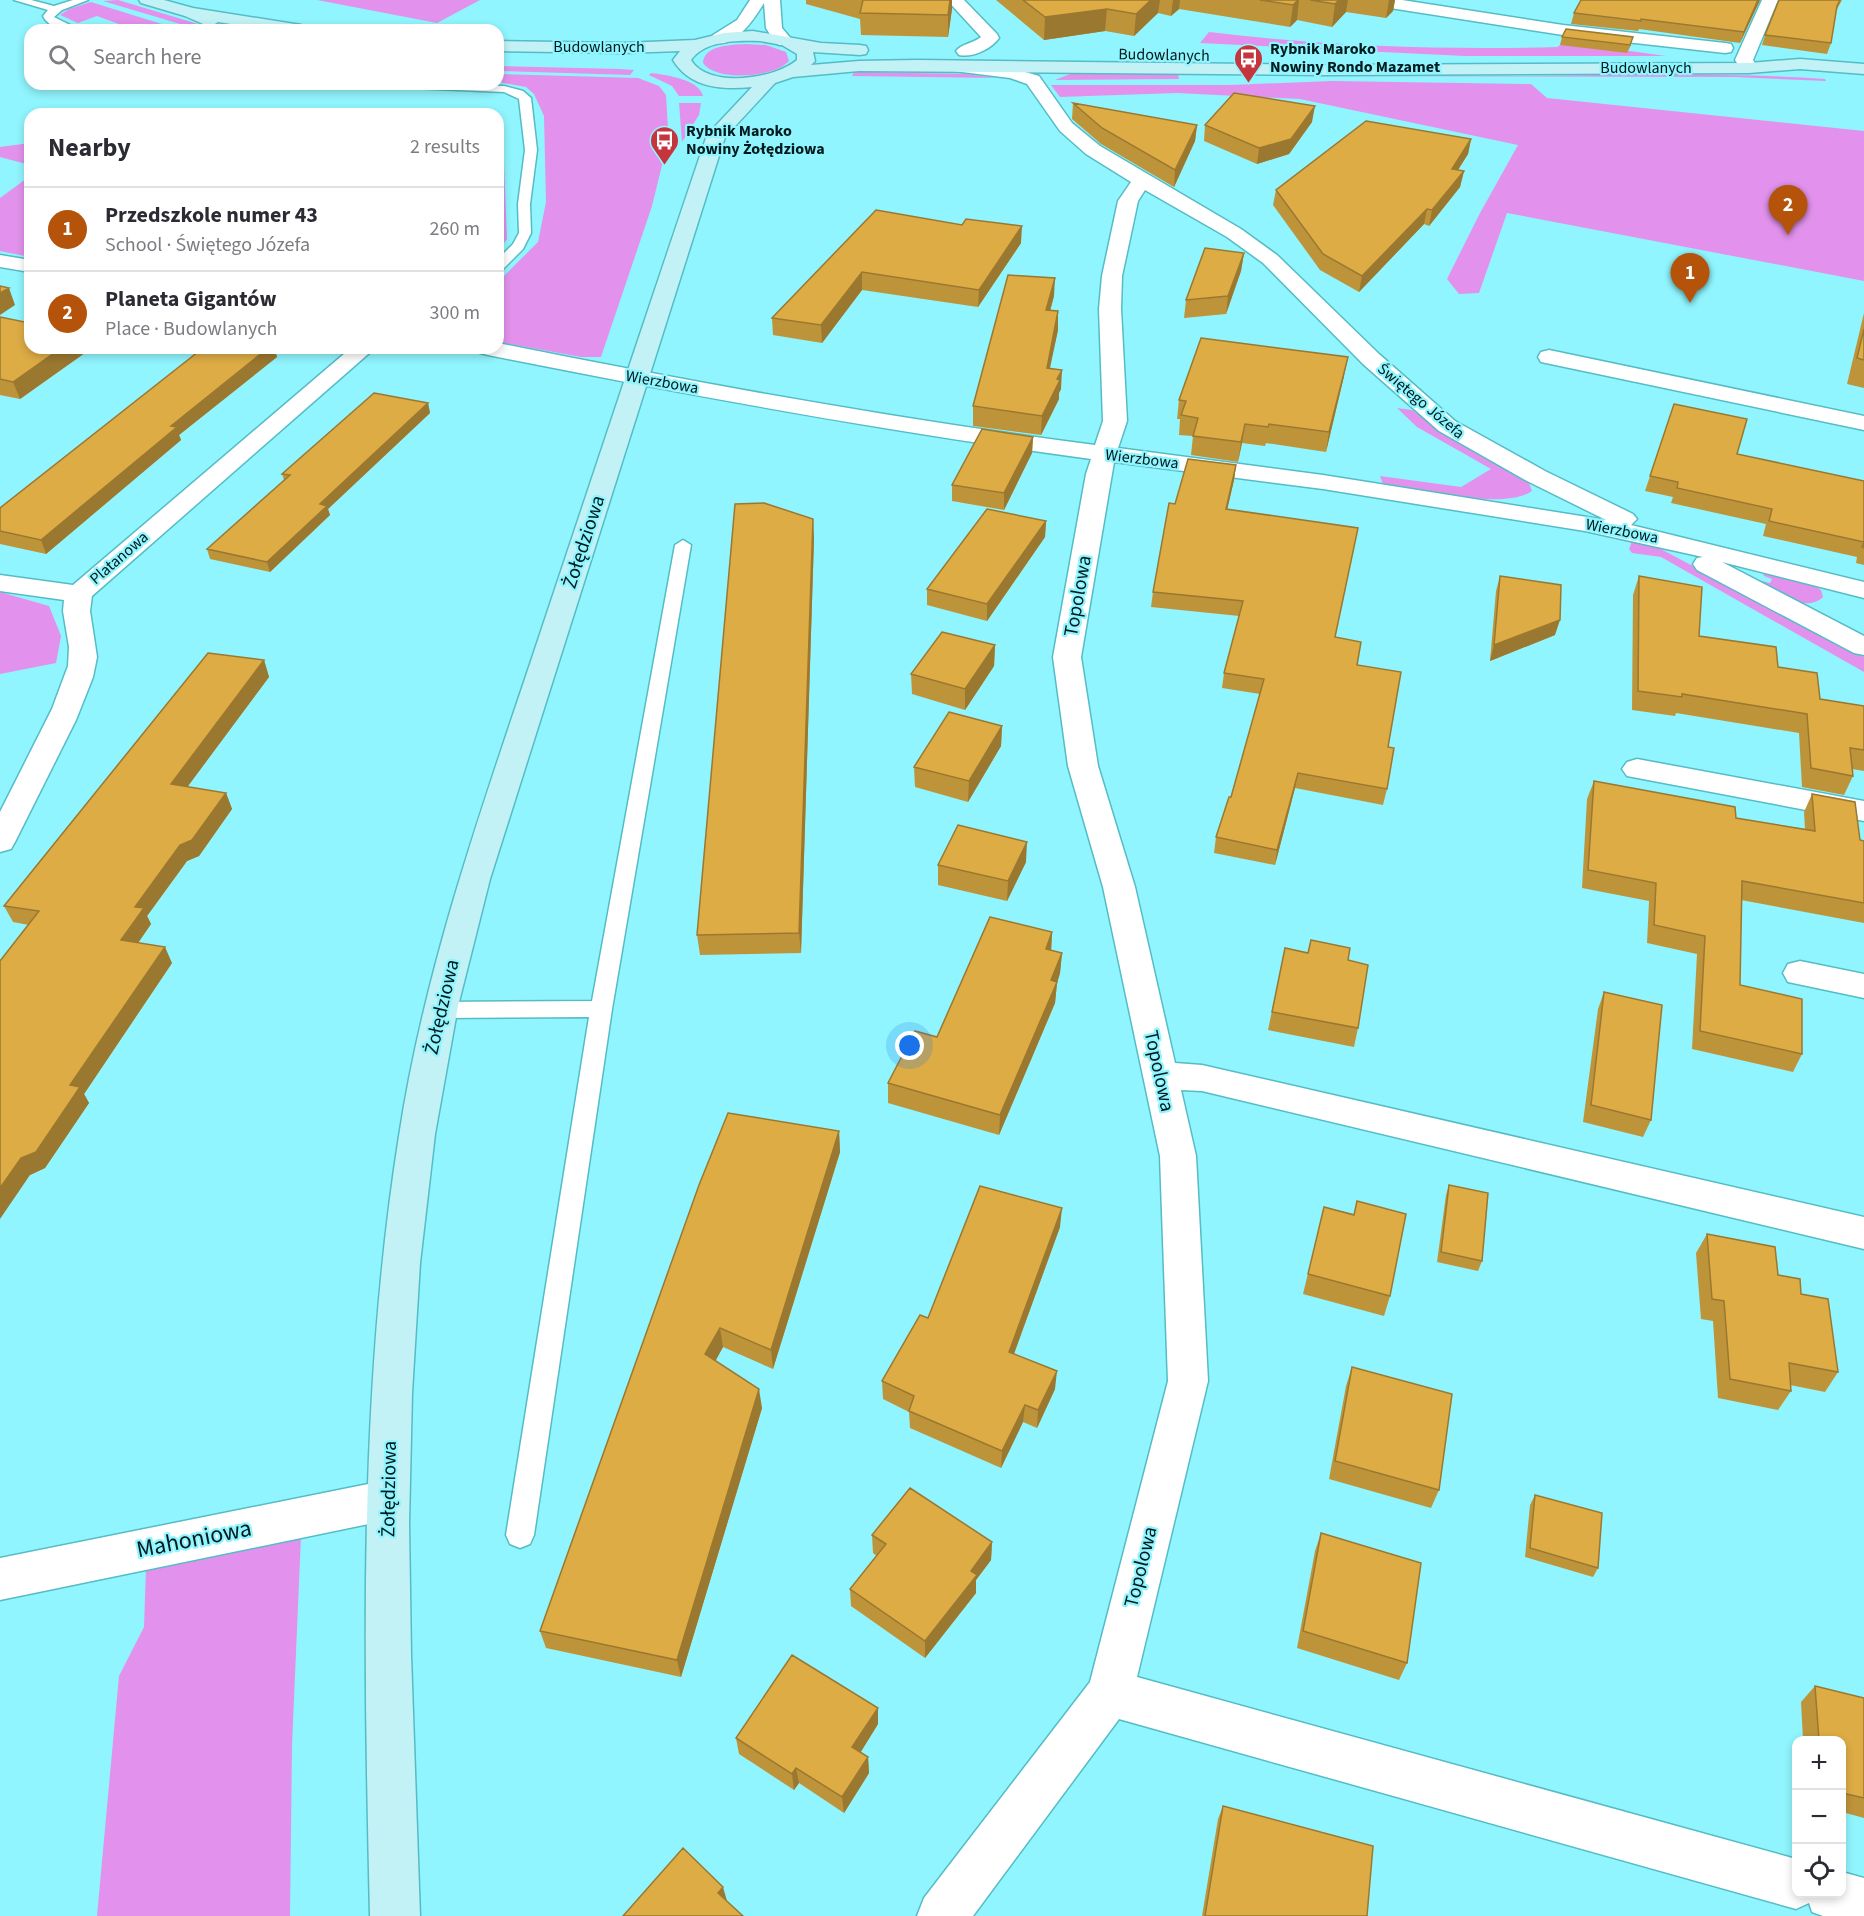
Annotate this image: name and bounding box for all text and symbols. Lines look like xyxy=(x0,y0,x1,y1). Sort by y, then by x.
search box xyxy=(24,24,504,90)
street label: Budowlanych xyxy=(553,36,645,58)
place label: Rybnik Maroko Nowiny Rondo Mazamet xyxy=(1270,38,1440,78)
icon: search xyxy=(45,41,78,74)
text: Search here xyxy=(93,41,201,73)
bus stop icon: Rybnik Maroko Nowiny Rondo Mazamet xyxy=(1233,42,1265,84)
street label: Budowlanych xyxy=(1118,43,1210,67)
street label: Budowlanych xyxy=(1600,57,1692,79)
place label: Rybnik Maroko Nowiny Żołędziowa xyxy=(686,120,825,160)
bus stop icon: Rybnik Maroko Nowiny Żołędziowa xyxy=(649,124,681,166)
text: Nearby xyxy=(48,129,131,166)
text: 2 results xyxy=(410,133,480,161)
pin: 2 xyxy=(1768,186,1808,235)
text: Przedszkole numer 43 xyxy=(105,199,318,231)
text: 1 xyxy=(62,215,73,243)
text: 260 m xyxy=(430,215,480,243)
text: School · Świętego Józefa xyxy=(105,231,310,259)
pin: 1 xyxy=(1670,254,1710,303)
text: Planeta Gigantów xyxy=(105,283,276,315)
text: 2 xyxy=(62,299,73,327)
text: 300 m xyxy=(430,299,480,327)
text: Place · Budowlanych xyxy=(105,315,277,343)
street label: Świętego Józefa xyxy=(1373,358,1469,444)
street label: Wierzbowa xyxy=(624,365,700,399)
street label: Wierzbowa xyxy=(1104,444,1180,474)
street label: Żołędziowa xyxy=(556,492,612,592)
street label: Wierzbowa xyxy=(1584,513,1660,549)
street label: Platanowa xyxy=(85,526,153,590)
street label: Topolowa xyxy=(1057,553,1099,639)
street label: Żołędziowa xyxy=(417,957,467,1057)
street label: Topolowa xyxy=(1137,1028,1181,1114)
your location xyxy=(895,1031,924,1060)
street label: Żołędziowa xyxy=(374,1440,404,1538)
street label: Mahoniowa xyxy=(133,1511,255,1567)
street label: Topolowa xyxy=(1117,1524,1165,1610)
map controls xyxy=(1792,1736,1846,1898)
button: + xyxy=(1792,1736,1846,1790)
button: − xyxy=(1792,1790,1846,1844)
button: locate xyxy=(1792,1844,1846,1898)

